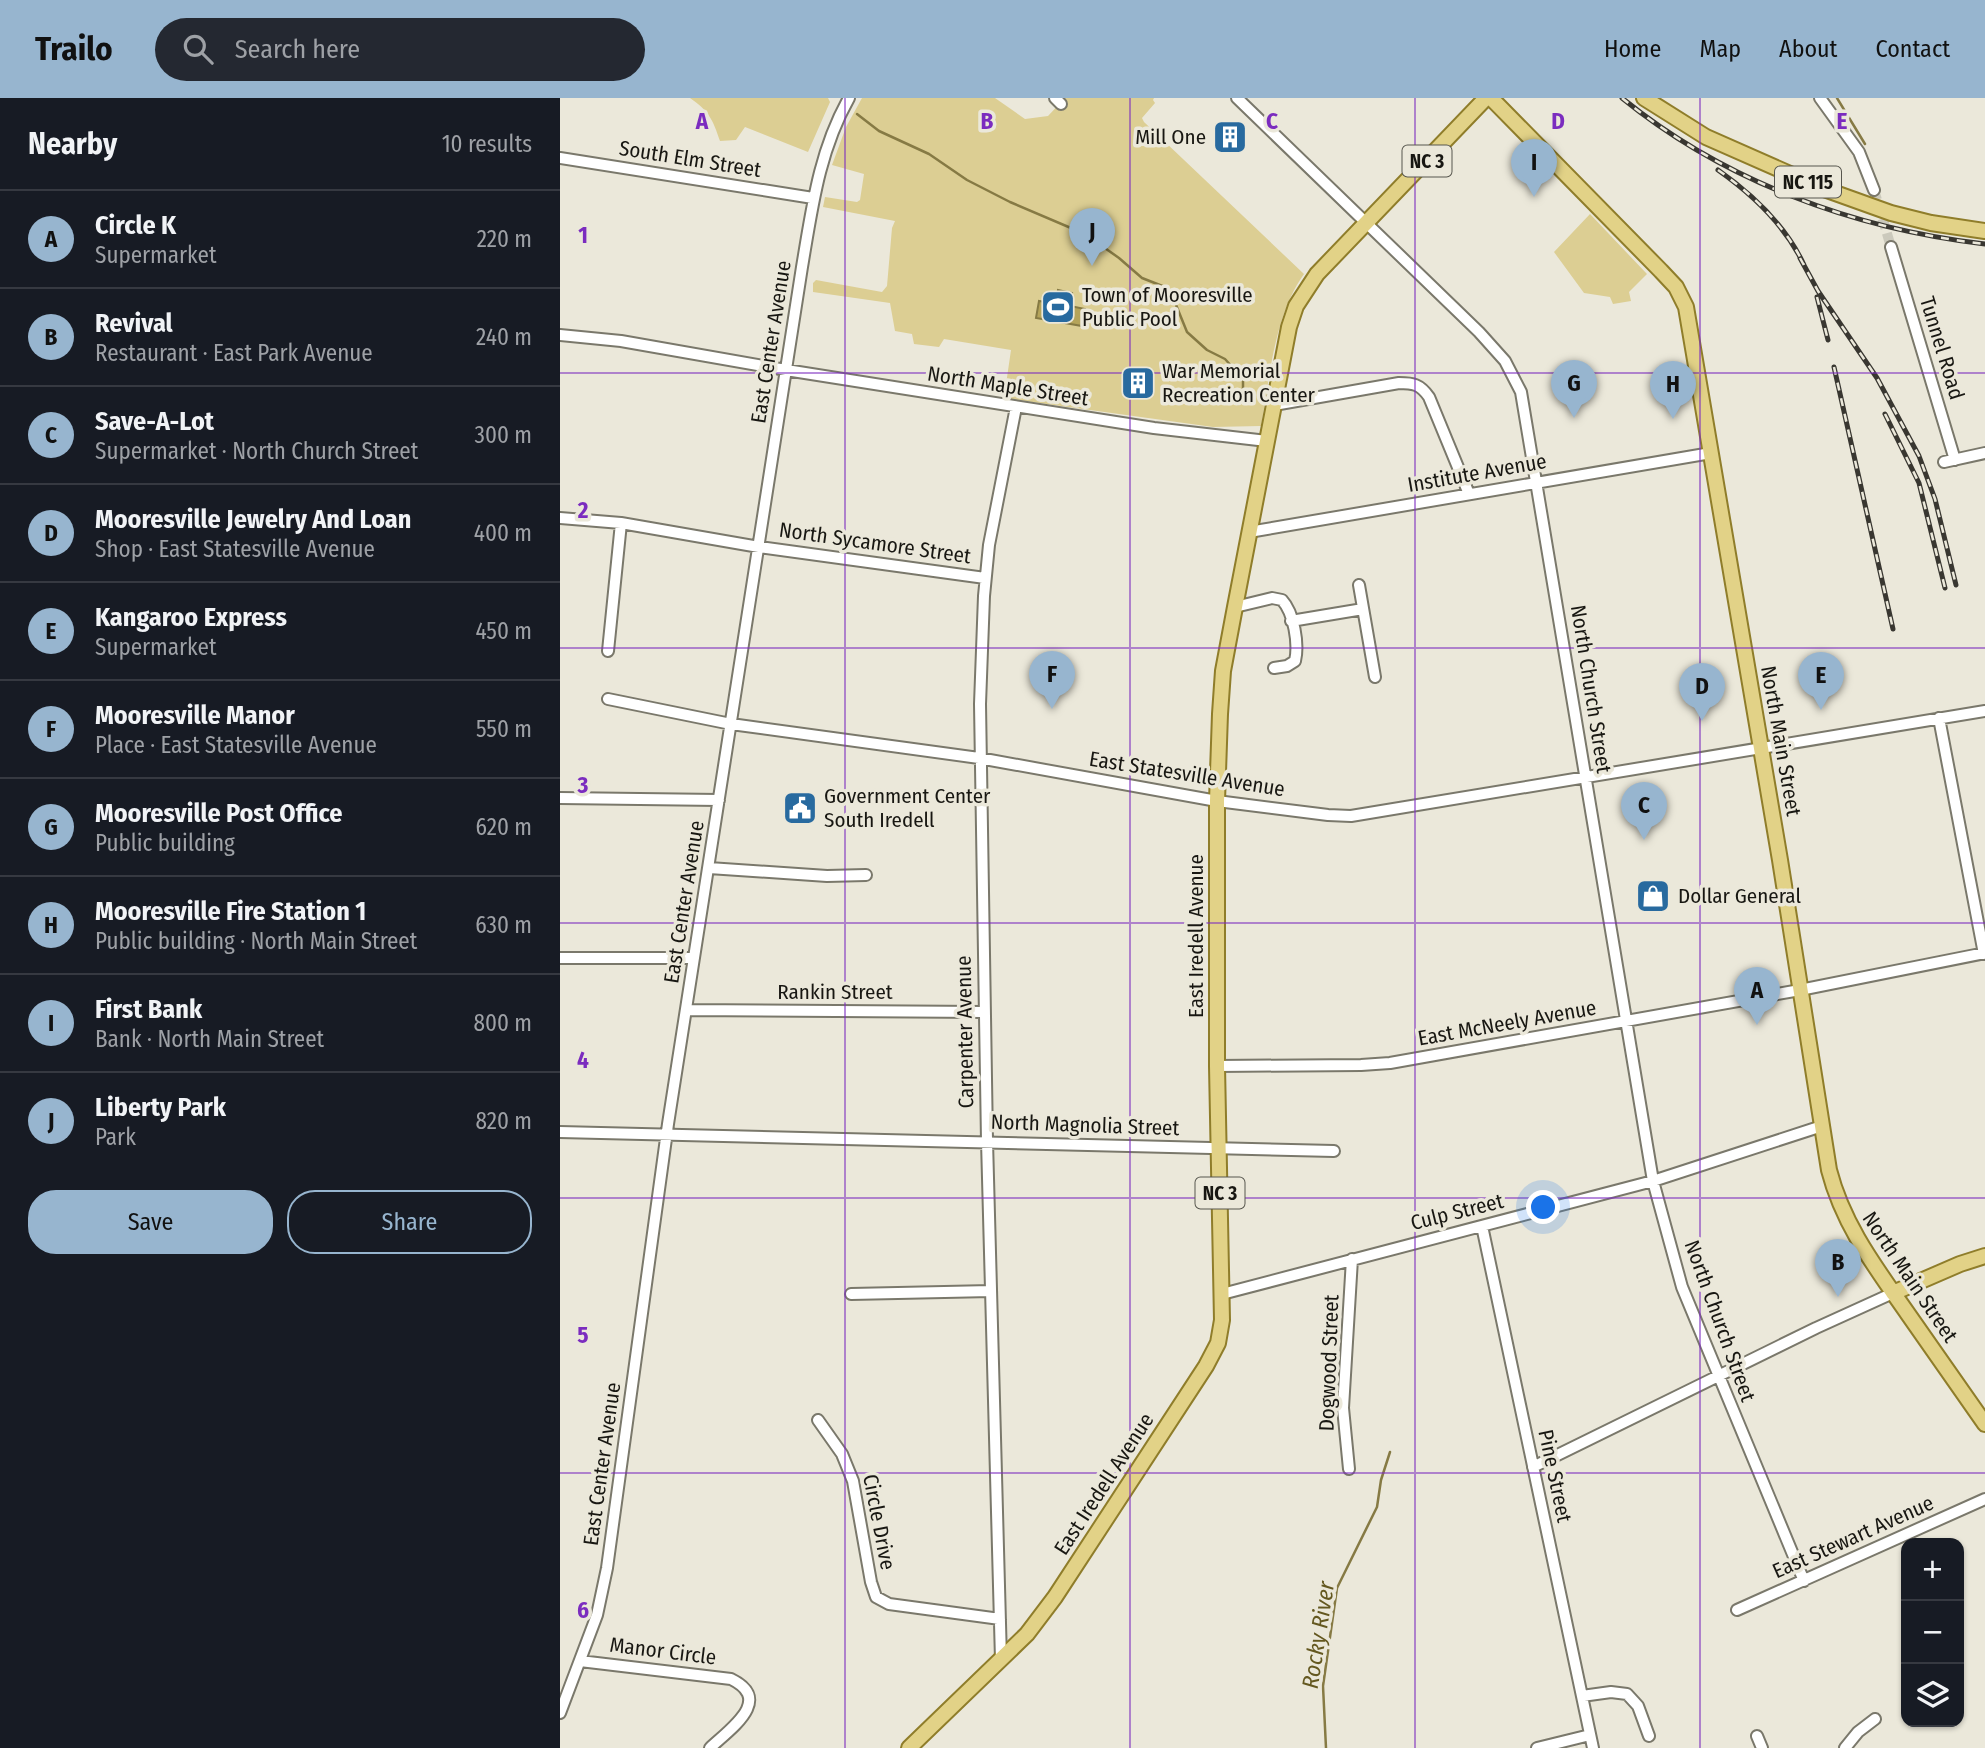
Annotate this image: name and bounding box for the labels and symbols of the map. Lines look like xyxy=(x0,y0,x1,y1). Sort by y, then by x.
text: A xyxy=(695,107,709,135)
text: B xyxy=(981,107,994,135)
text: C xyxy=(1266,107,1278,135)
text: D xyxy=(1551,107,1565,135)
text: E xyxy=(1837,107,1848,135)
building icon: Mill One xyxy=(1211,118,1249,156)
place label: Mill One xyxy=(1135,124,1206,150)
street label: South Elm Street xyxy=(617,135,763,183)
pin: I xyxy=(1511,139,1557,197)
road number: NC 3 xyxy=(1402,146,1452,176)
road number: NC 115 xyxy=(1775,166,1841,198)
pin: J xyxy=(1069,208,1115,266)
text: 1 xyxy=(578,221,588,249)
street label: East Center Avenue xyxy=(745,259,797,425)
place label: Town of Mooresville Public Pool xyxy=(1082,282,1253,332)
sports icon: Town of Mooresville Public Pool xyxy=(1039,288,1077,326)
street label: Tunnel Road xyxy=(1914,293,1970,403)
place label: War Memorial Recreation Center xyxy=(1162,358,1316,408)
street label: North Maple Street xyxy=(926,360,1091,412)
pin: G xyxy=(1551,360,1597,418)
pin: H xyxy=(1650,361,1696,419)
building icon: War Memorial Recreation Center xyxy=(1119,364,1157,402)
street label: Institute Avenue xyxy=(1406,448,1548,498)
text: 2 xyxy=(577,496,589,524)
street label: North Sycamore Street xyxy=(777,517,973,569)
street label: North Church Street xyxy=(1565,603,1617,775)
pin: F xyxy=(1029,651,1075,709)
pin: E xyxy=(1798,652,1844,710)
pin: D xyxy=(1679,663,1725,721)
street label: North Main Street xyxy=(1755,664,1807,818)
street label: East Statesville Avenue xyxy=(1087,746,1287,802)
text: 3 xyxy=(577,771,589,799)
pin: C xyxy=(1621,782,1667,840)
place label: Government Center South Iredell xyxy=(824,783,991,833)
public building icon: Government Center South Iredell xyxy=(781,789,819,827)
street label: East Center Avenue xyxy=(658,819,710,985)
street label: East Iredell Avenue xyxy=(1183,854,1209,1018)
shop icon: Dollar General xyxy=(1634,877,1672,915)
place label: Dollar General xyxy=(1678,883,1801,909)
street label: Carpenter Avenue xyxy=(951,955,979,1109)
pin: A xyxy=(1734,967,1780,1025)
street label: Rankin Street xyxy=(777,979,893,1005)
street label: East McNeely Avenue xyxy=(1416,995,1598,1051)
text: 4 xyxy=(577,1046,589,1074)
street label: North Magnolia Street xyxy=(990,1109,1180,1141)
road number: NC 3 xyxy=(1196,1177,1244,1208)
street label: Culp Street xyxy=(1408,1188,1506,1236)
your location xyxy=(1526,1190,1560,1224)
street label: North Main Street xyxy=(1857,1207,1963,1347)
street label: North Church Street xyxy=(1679,1237,1761,1405)
pin: B xyxy=(1815,1239,1861,1297)
street label: Dogwood Street xyxy=(1314,1294,1344,1432)
text: 5 xyxy=(577,1321,589,1349)
street label: East Center Avenue xyxy=(578,1381,626,1547)
street label: East Iredell Avenue xyxy=(1048,1408,1160,1560)
street label: Pine Street xyxy=(1532,1427,1578,1525)
street label: Circle Drive xyxy=(857,1472,901,1572)
street label: East Stewart Avenue xyxy=(1768,1490,1938,1584)
water label: Rocky River xyxy=(1296,1578,1340,1691)
text: 6 xyxy=(577,1596,589,1624)
street label: Manor Circle xyxy=(608,1632,718,1670)

